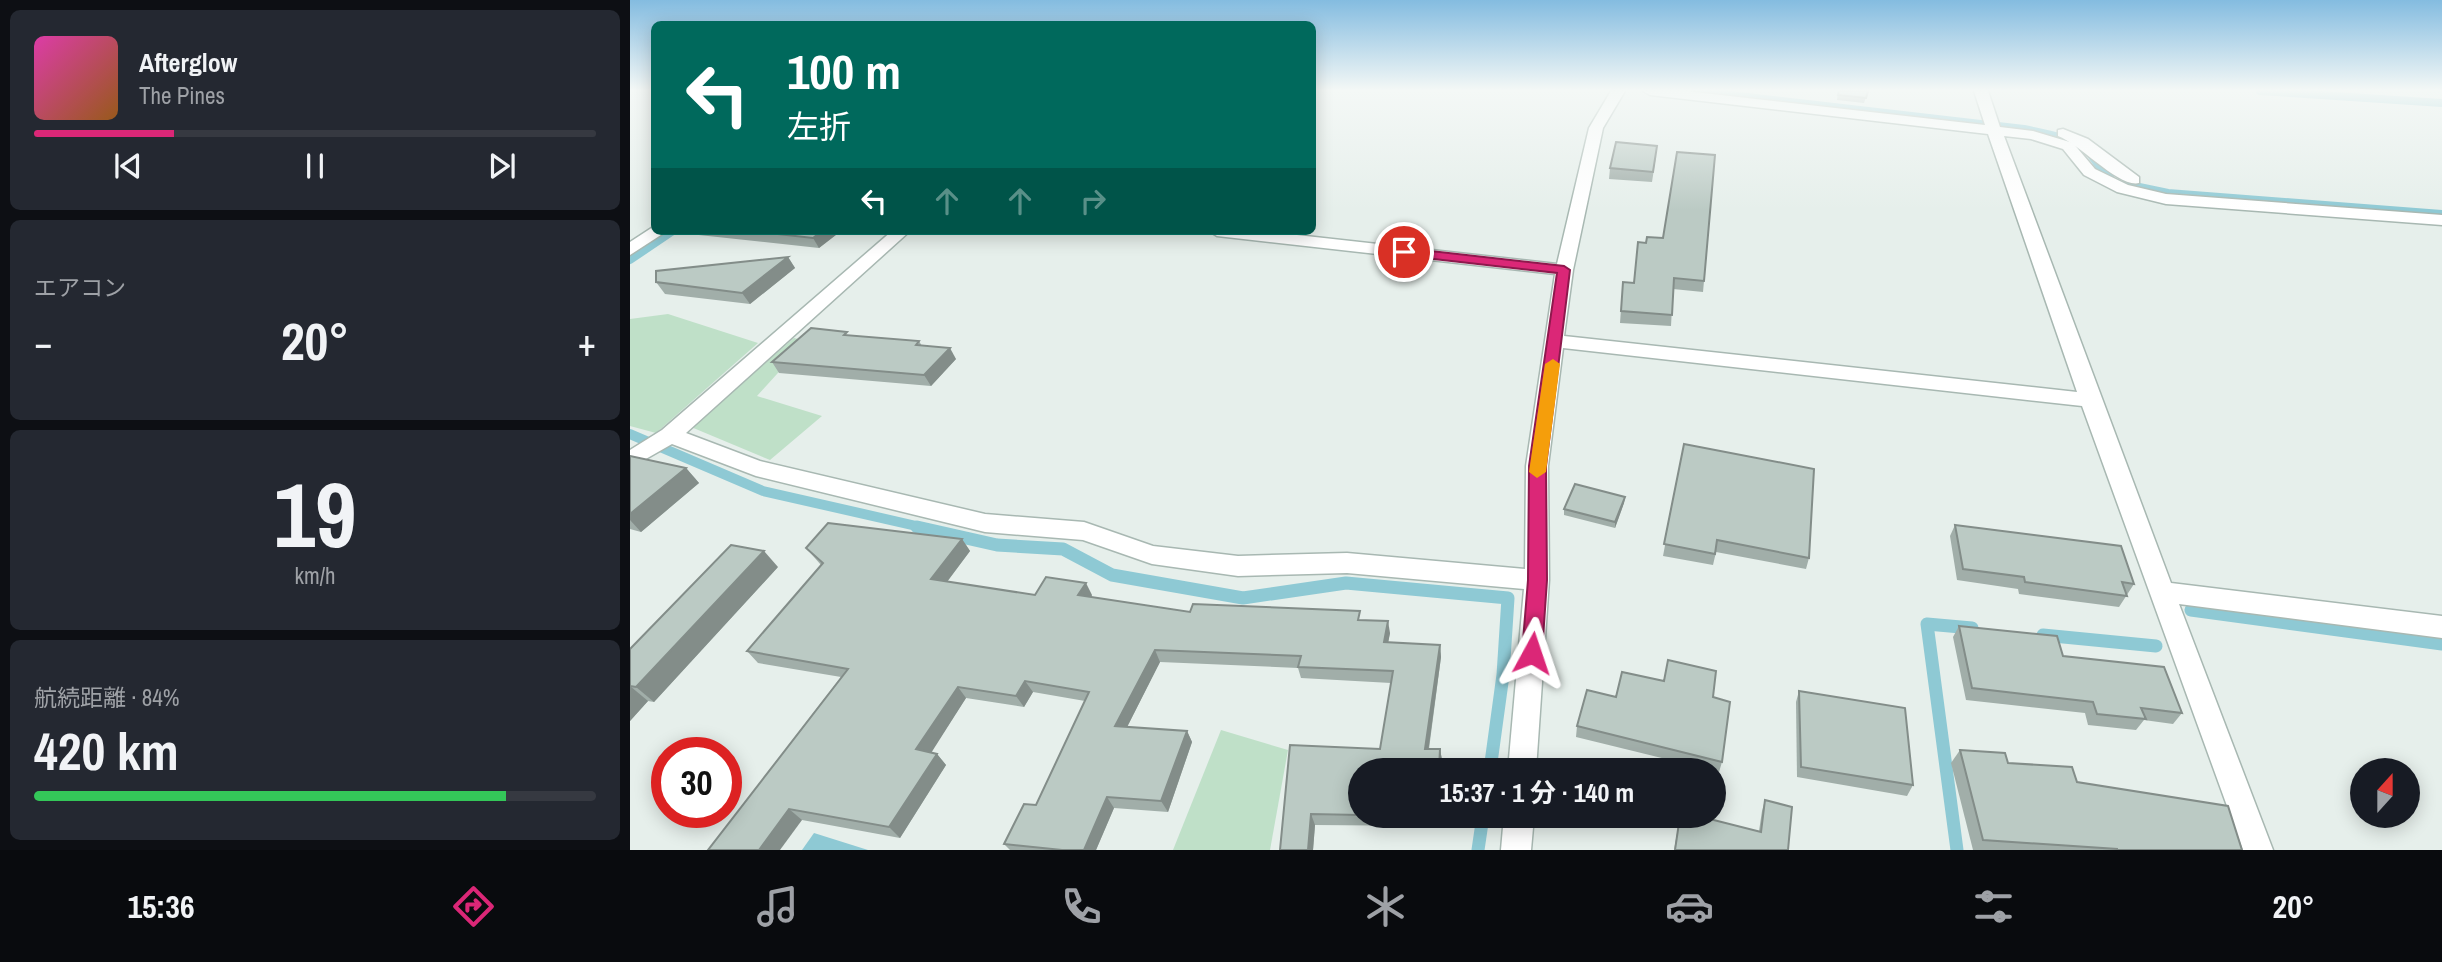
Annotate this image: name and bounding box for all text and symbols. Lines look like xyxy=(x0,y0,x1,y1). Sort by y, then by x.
text: 100 m xyxy=(787,38,901,104)
text: Afterglow xyxy=(139,45,237,80)
icon: left xyxy=(672,49,763,140)
text: The Pines xyxy=(139,80,225,111)
text: 左折 xyxy=(787,105,851,148)
icon: previous xyxy=(109,147,147,185)
icon: pause xyxy=(296,147,334,185)
icon: next xyxy=(483,147,521,185)
icon: left xyxy=(855,182,893,220)
icon: ahead xyxy=(928,182,966,220)
icon: ahead xyxy=(1001,182,1039,220)
icon: right xyxy=(1074,182,1112,220)
pin xyxy=(1374,222,1434,282)
icon: arrive xyxy=(1385,233,1423,271)
text: エアコン xyxy=(34,272,126,303)
text: 20° xyxy=(281,306,349,376)
text: − xyxy=(34,317,52,368)
text: + xyxy=(578,317,596,368)
text: 19 xyxy=(274,453,357,575)
text: km/h xyxy=(295,560,335,591)
position arrow xyxy=(1495,616,1569,690)
text: 航続距離 · 84% xyxy=(34,682,179,713)
text: 420 km xyxy=(34,716,179,786)
speed limit sign: 30 xyxy=(651,737,742,828)
north arrow xyxy=(2350,758,2420,828)
map controls xyxy=(2350,758,2420,828)
text: 15:37 · 1 分 · 140 m xyxy=(1440,775,1634,810)
icon: directions xyxy=(449,882,498,931)
icon: music xyxy=(753,882,802,931)
icon: phone xyxy=(1057,882,1106,931)
icon: climate xyxy=(1361,882,1410,931)
icon: car xyxy=(1665,882,1714,931)
icon: filters xyxy=(1969,882,2018,931)
text: 15:36 xyxy=(127,885,195,928)
text: 20° xyxy=(2273,885,2315,928)

